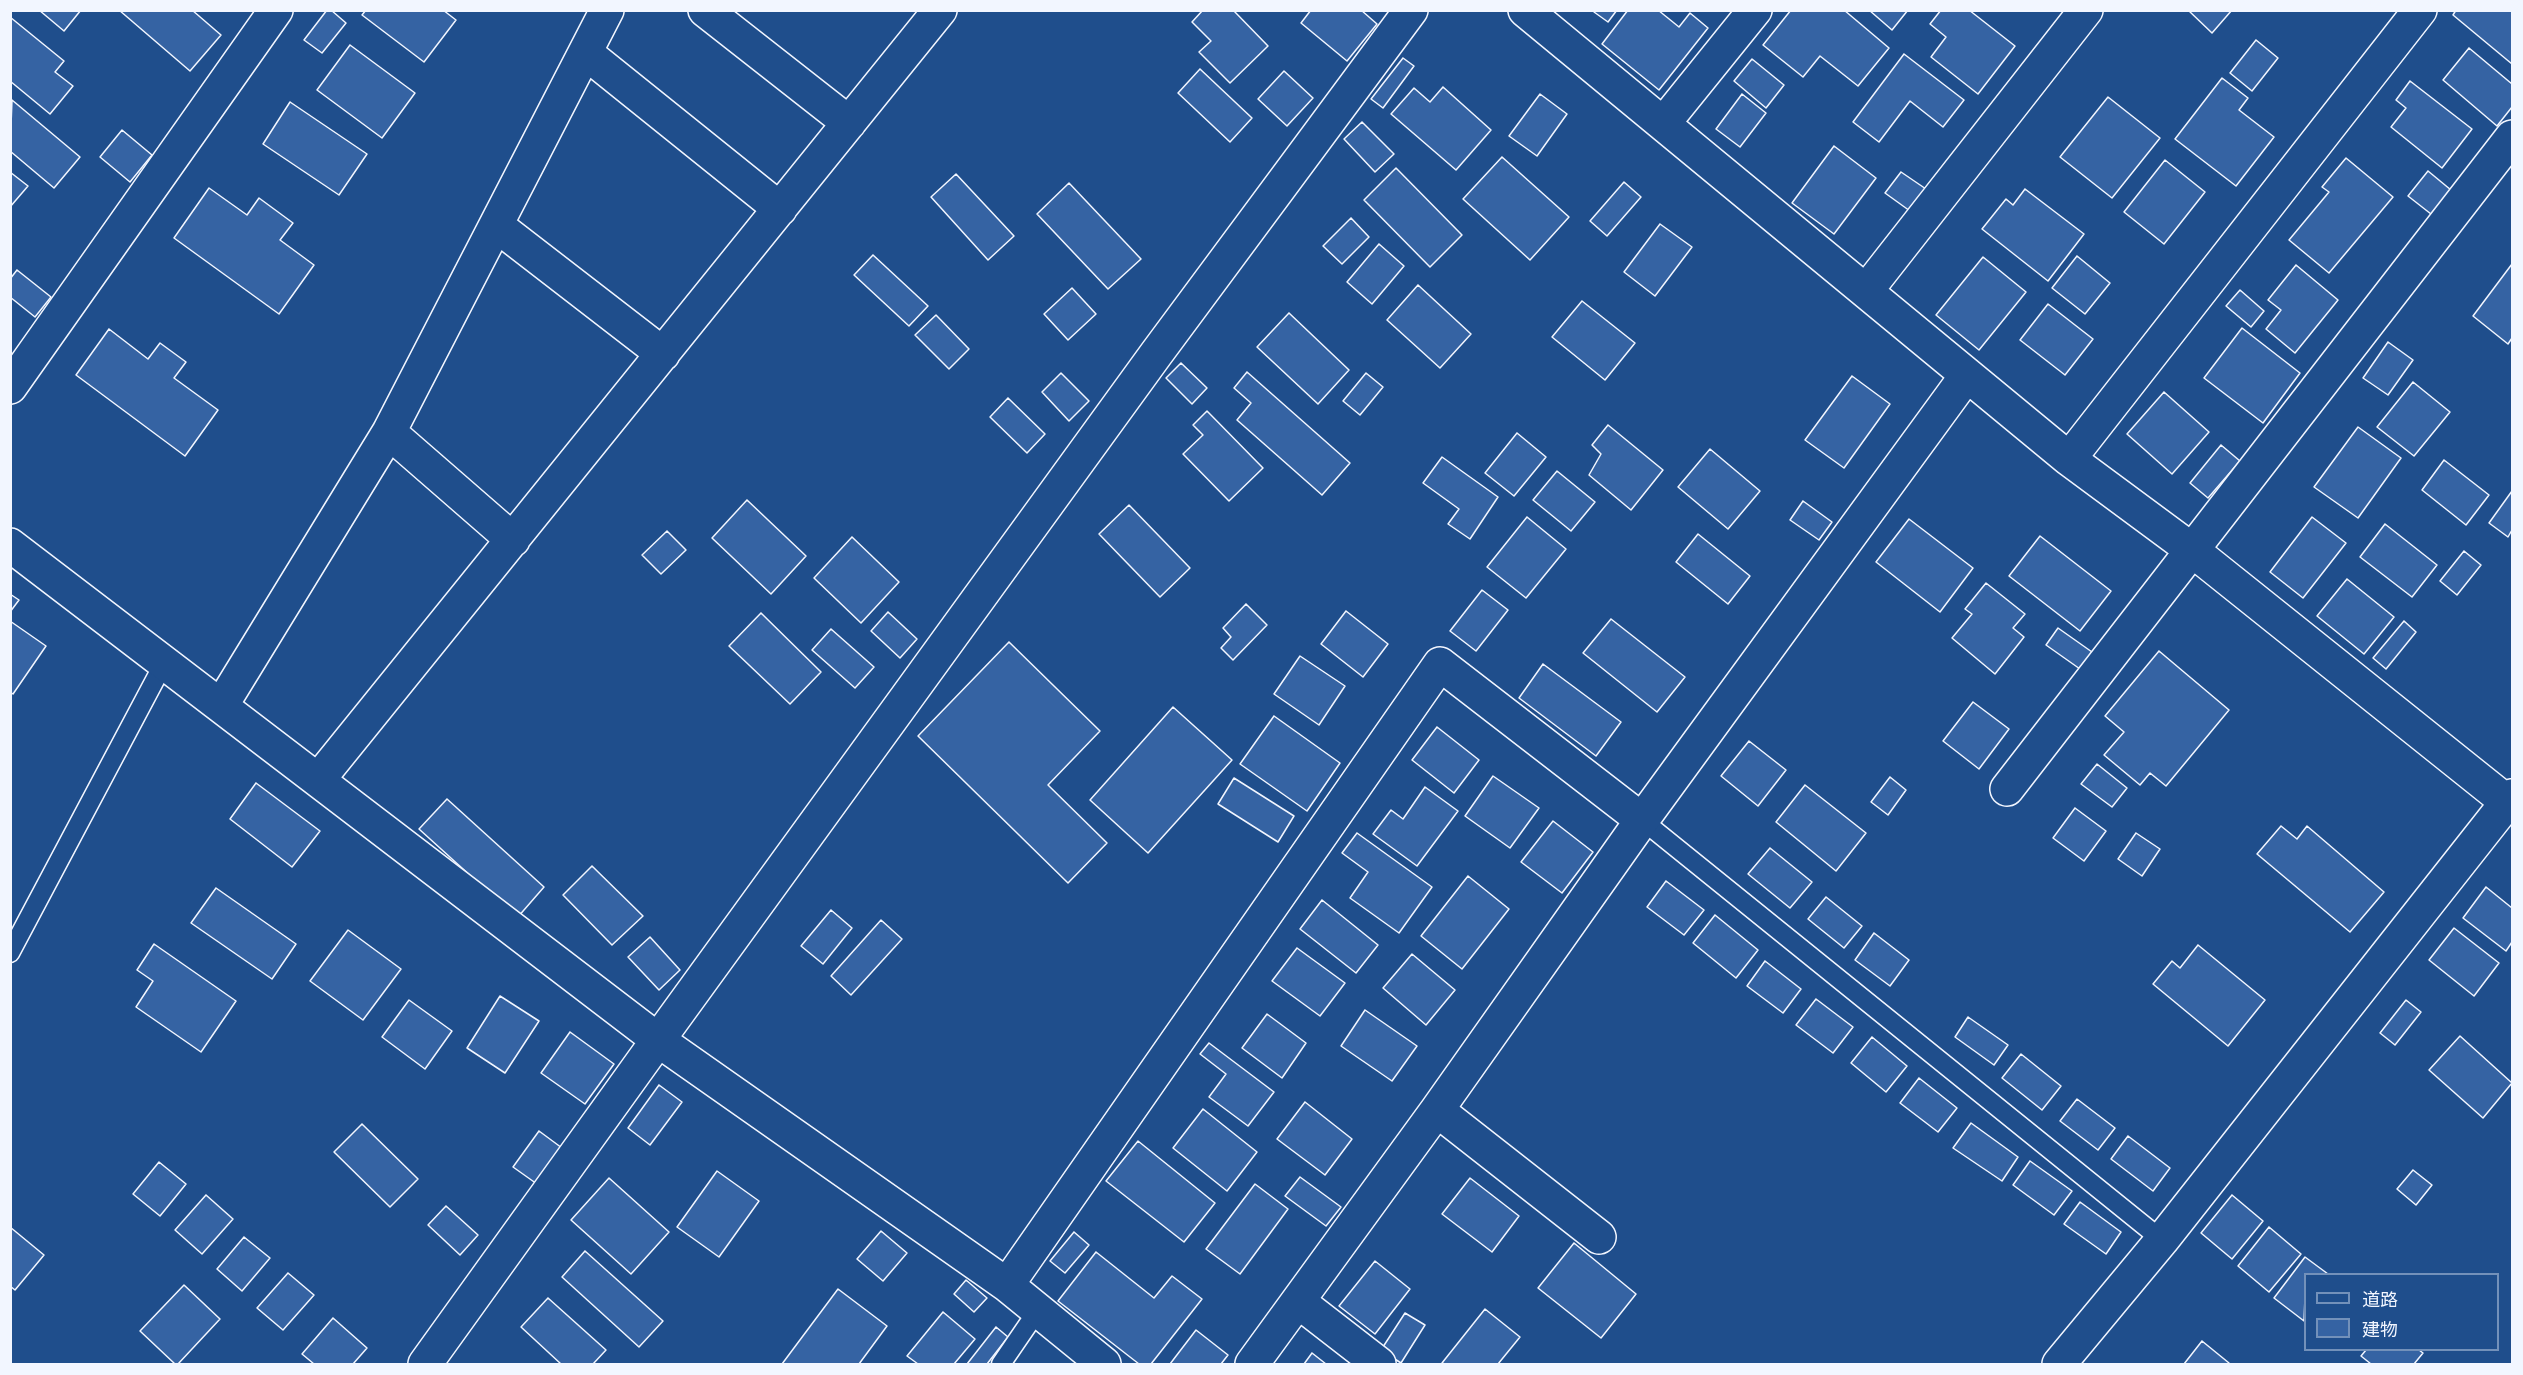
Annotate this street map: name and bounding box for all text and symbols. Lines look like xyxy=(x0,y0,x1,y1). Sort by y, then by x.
legend xyxy=(2304,1273,2499,1351)
text: 道路 xyxy=(2362,1289,2398,1311)
text: 建物 xyxy=(2362,1319,2398,1341)

